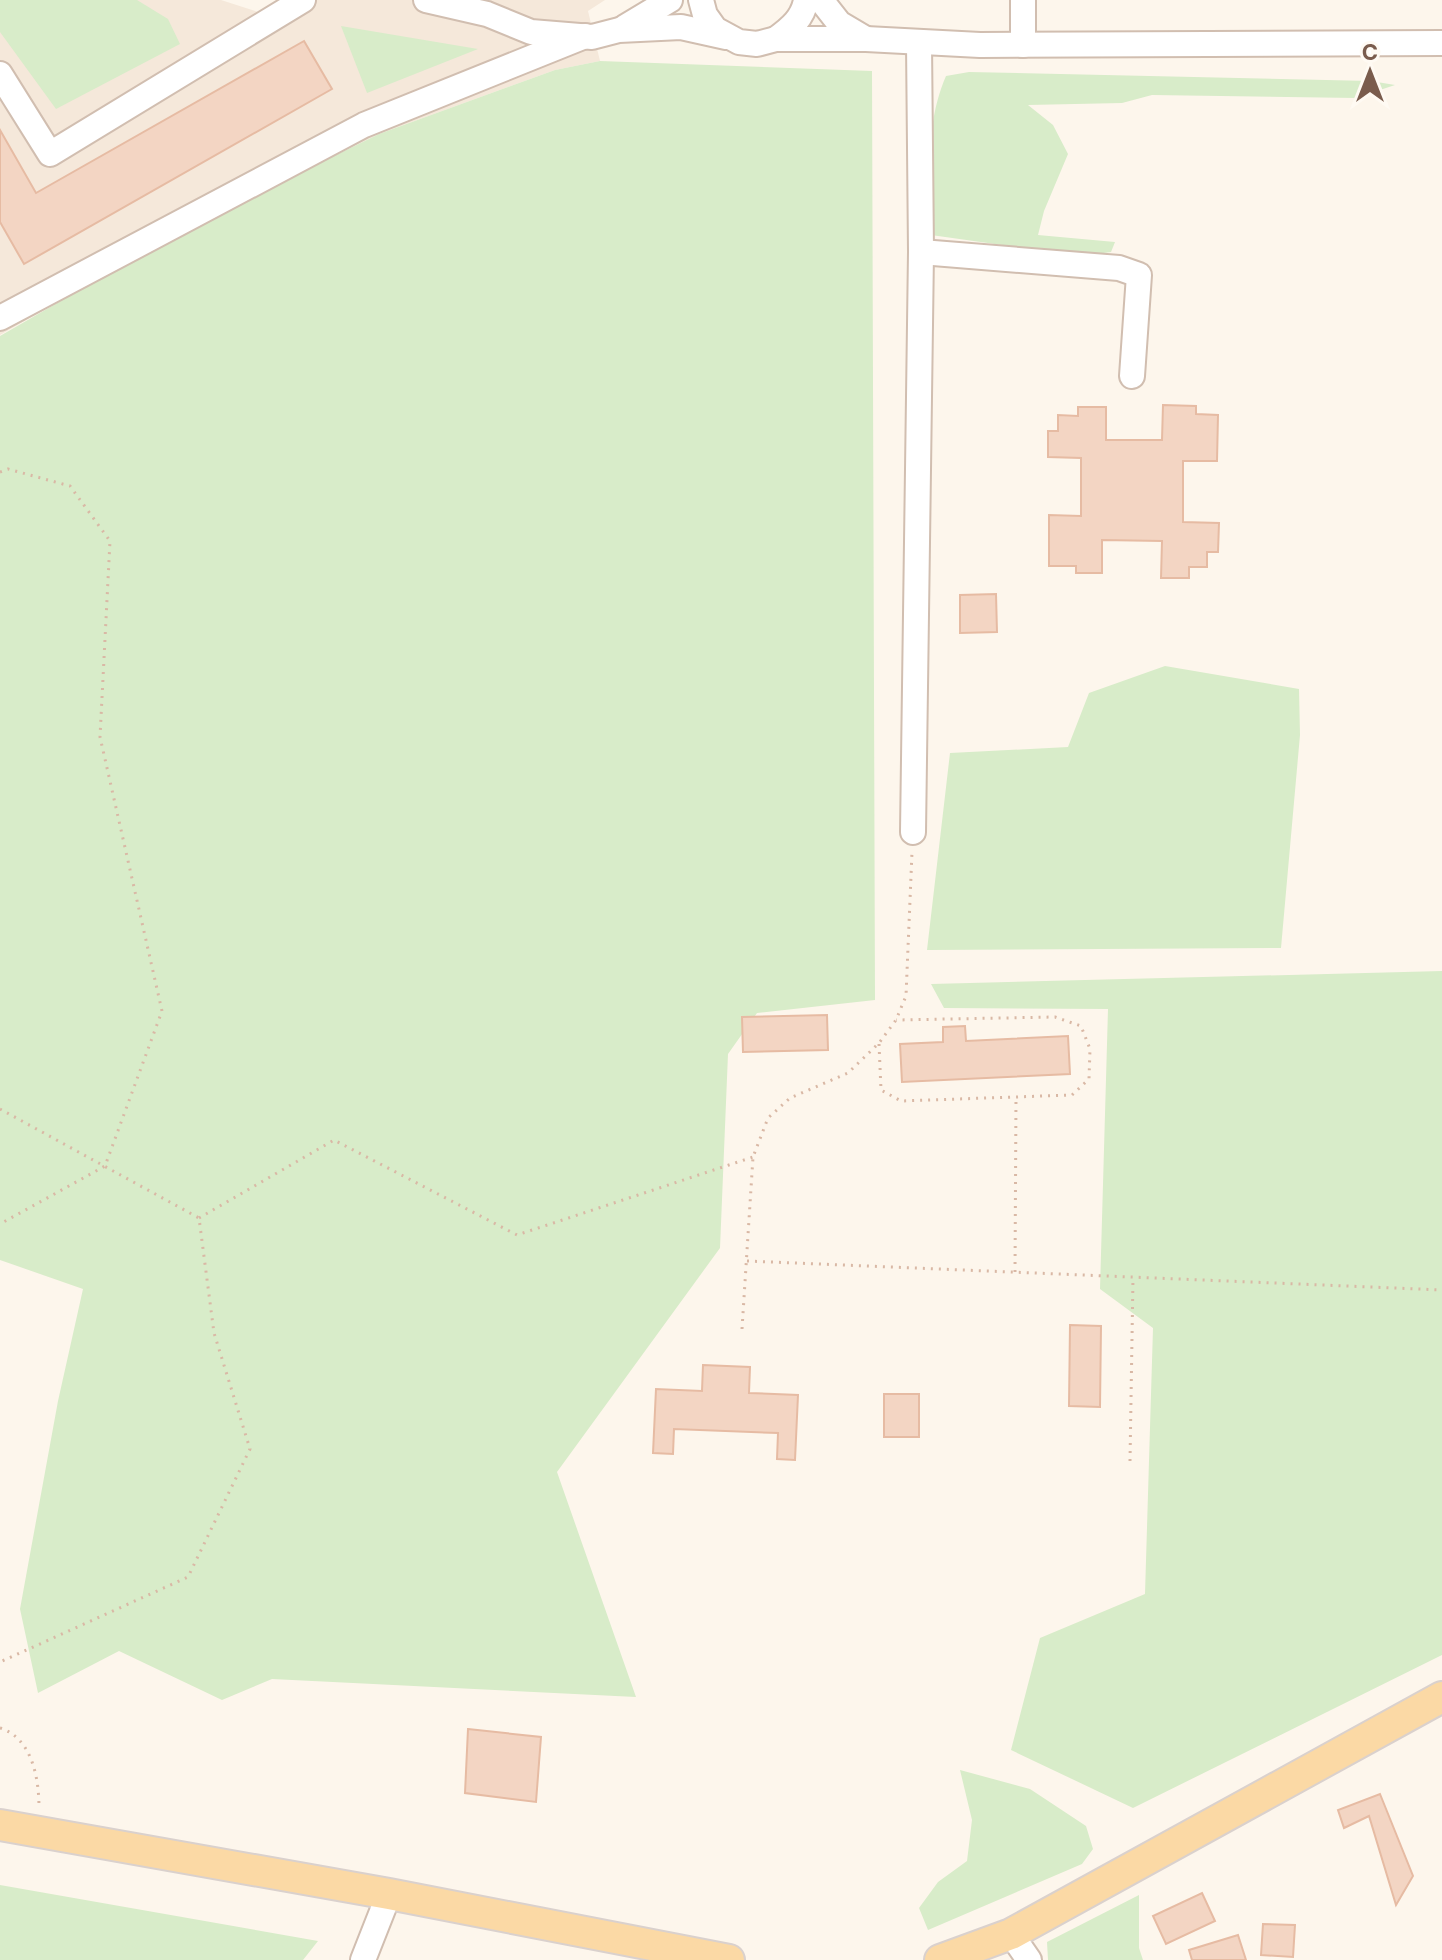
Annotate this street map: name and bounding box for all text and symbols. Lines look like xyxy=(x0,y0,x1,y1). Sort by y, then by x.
north arrow xyxy=(1330,32,1410,112)
text: С xyxy=(1362,39,1378,65)

